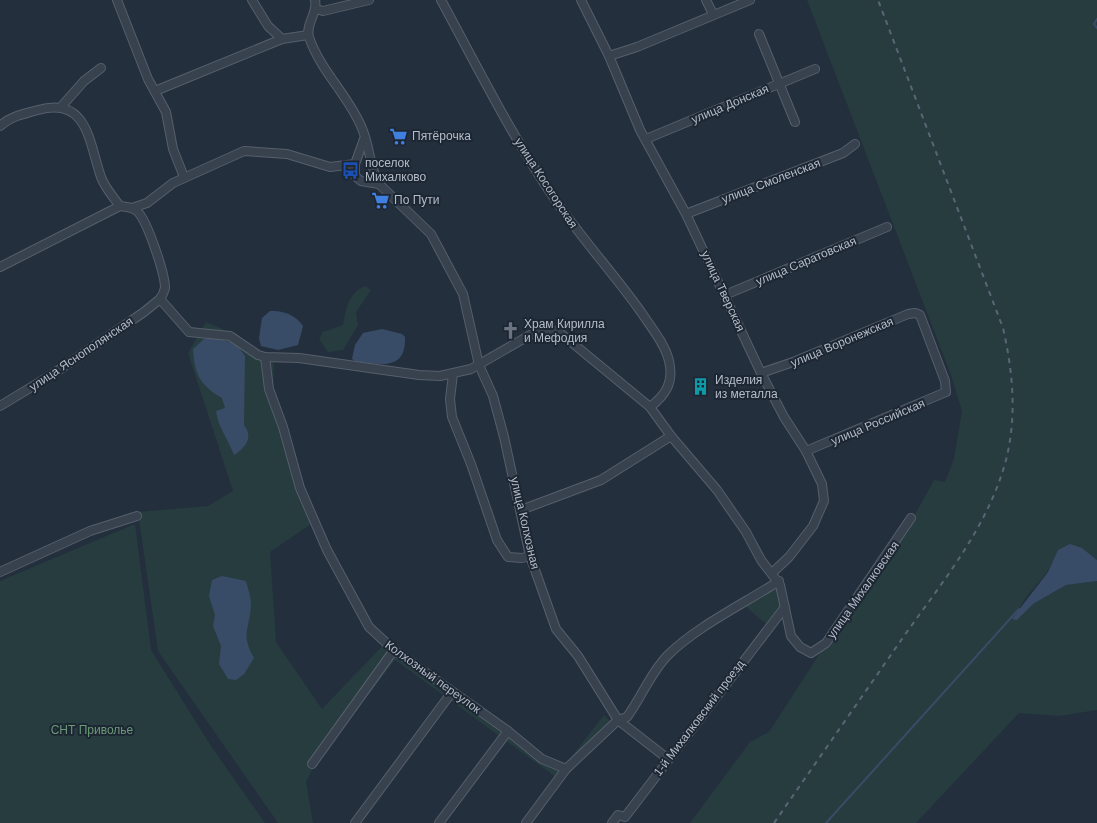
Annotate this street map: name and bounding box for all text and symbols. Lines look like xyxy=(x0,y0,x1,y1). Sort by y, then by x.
street label: улица Донская xyxy=(689,81,771,127)
supermarket icon: Пятёрочка xyxy=(388,126,408,146)
place label: Пятёрочка xyxy=(412,129,471,143)
street label: улица Косогорская xyxy=(512,135,580,231)
place label: поселок Михалково xyxy=(365,156,427,184)
street label: улица Смоленская xyxy=(720,156,822,206)
bus stop icon: поселок Михалково xyxy=(341,160,361,180)
supermarket icon: По Пути xyxy=(370,190,390,210)
place label: По Пути xyxy=(394,193,439,207)
street label: улица Саратовская xyxy=(754,233,858,289)
street label: улица Тверская xyxy=(698,248,748,334)
street label: улица Яснополянская xyxy=(27,314,135,394)
street label: улица Воронежская xyxy=(789,314,895,370)
place label: Храм Кирилла и Мефодия xyxy=(524,317,605,345)
church icon: Храм Кирилла и Мефодия xyxy=(500,321,520,341)
place label: Изделия из металла xyxy=(715,373,778,401)
building icon: Изделия из металла xyxy=(691,377,711,397)
street label: улица Российская xyxy=(829,396,927,448)
street label: улица Колхозная xyxy=(508,475,542,571)
street label: улица Михалковская xyxy=(824,539,902,641)
street label: Колхозный переулок xyxy=(382,638,484,717)
street label: 1-й Михалковский проезд xyxy=(651,657,747,779)
park label: СНТ Приволье xyxy=(51,723,134,737)

